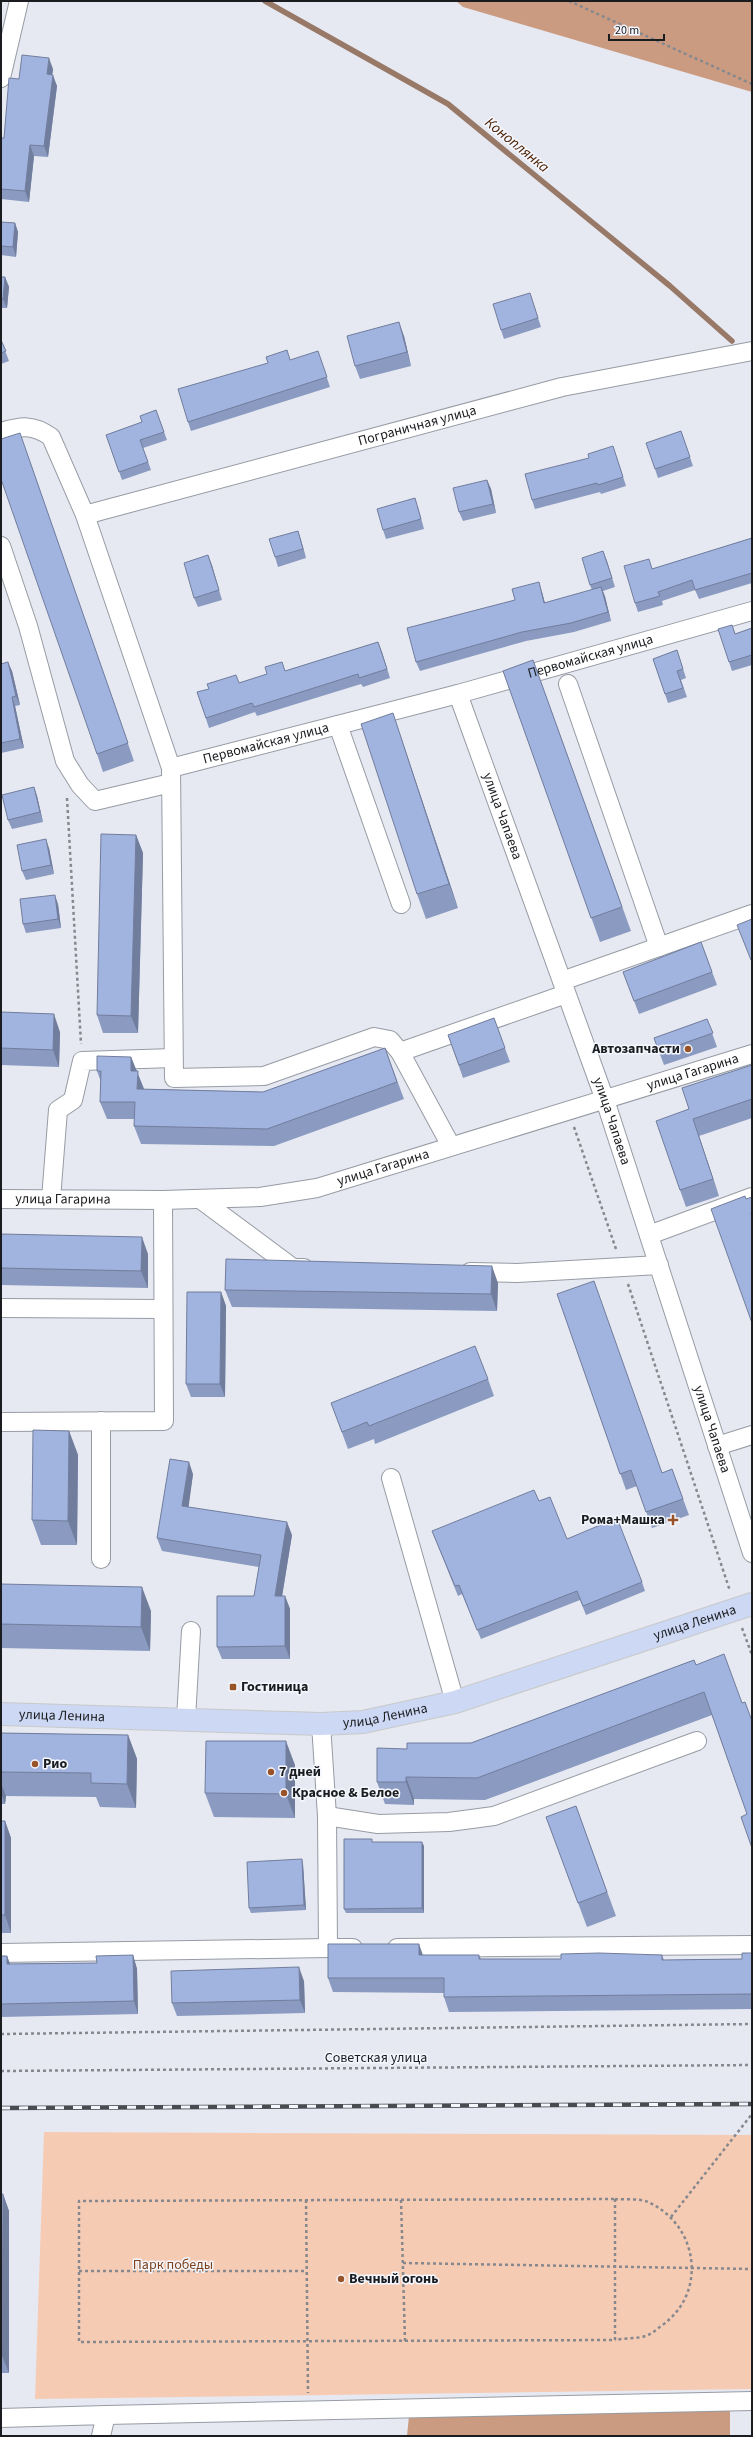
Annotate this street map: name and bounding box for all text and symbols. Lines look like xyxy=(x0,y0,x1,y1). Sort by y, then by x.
scale bar xyxy=(609,16,664,42)
text: 20 m xyxy=(615,22,639,39)
water label: Коноплянка xyxy=(480,112,554,178)
street label: Пограничная улица xyxy=(356,400,479,451)
street label: Первомайская улица xyxy=(525,629,655,684)
street label: Первомайская улица xyxy=(201,718,331,769)
street label: улица Чапаева xyxy=(477,770,527,862)
place label: Автозапчасти xyxy=(591,1039,680,1059)
marker: Автозапчасти xyxy=(683,1044,693,1054)
street label: улица Гагарина xyxy=(644,1049,741,1096)
street label: улица Чапаева xyxy=(588,1075,635,1167)
street label: улица Гагарина xyxy=(335,1144,432,1191)
street label: улица Гагарина xyxy=(15,1189,111,1210)
street label: улица Чапаева xyxy=(688,1383,735,1476)
place label: Рома+Машка xyxy=(581,1510,665,1530)
marker: Рома+Машка xyxy=(668,1515,678,1525)
street label: улица Ленина xyxy=(651,1600,739,1646)
place label: Гостиница xyxy=(241,1677,308,1697)
marker: Гостиница xyxy=(228,1682,238,1692)
street label: улица Ленина xyxy=(342,1698,429,1733)
street label: улица Ленина xyxy=(19,1705,105,1727)
place label: Рио xyxy=(43,1754,68,1774)
marker: Рио xyxy=(30,1759,40,1769)
place label: 7 дней xyxy=(279,1762,321,1782)
marker: 7 дней xyxy=(266,1767,276,1777)
place label: Красное & Белое xyxy=(292,1783,399,1803)
marker: Красное & Белое xyxy=(279,1788,289,1798)
street label: Советская улица xyxy=(325,2048,427,2068)
park label: Парк победы xyxy=(133,2255,213,2275)
place label: Вечный огонь xyxy=(349,2269,438,2289)
marker: Вечный огонь xyxy=(336,2274,346,2284)

